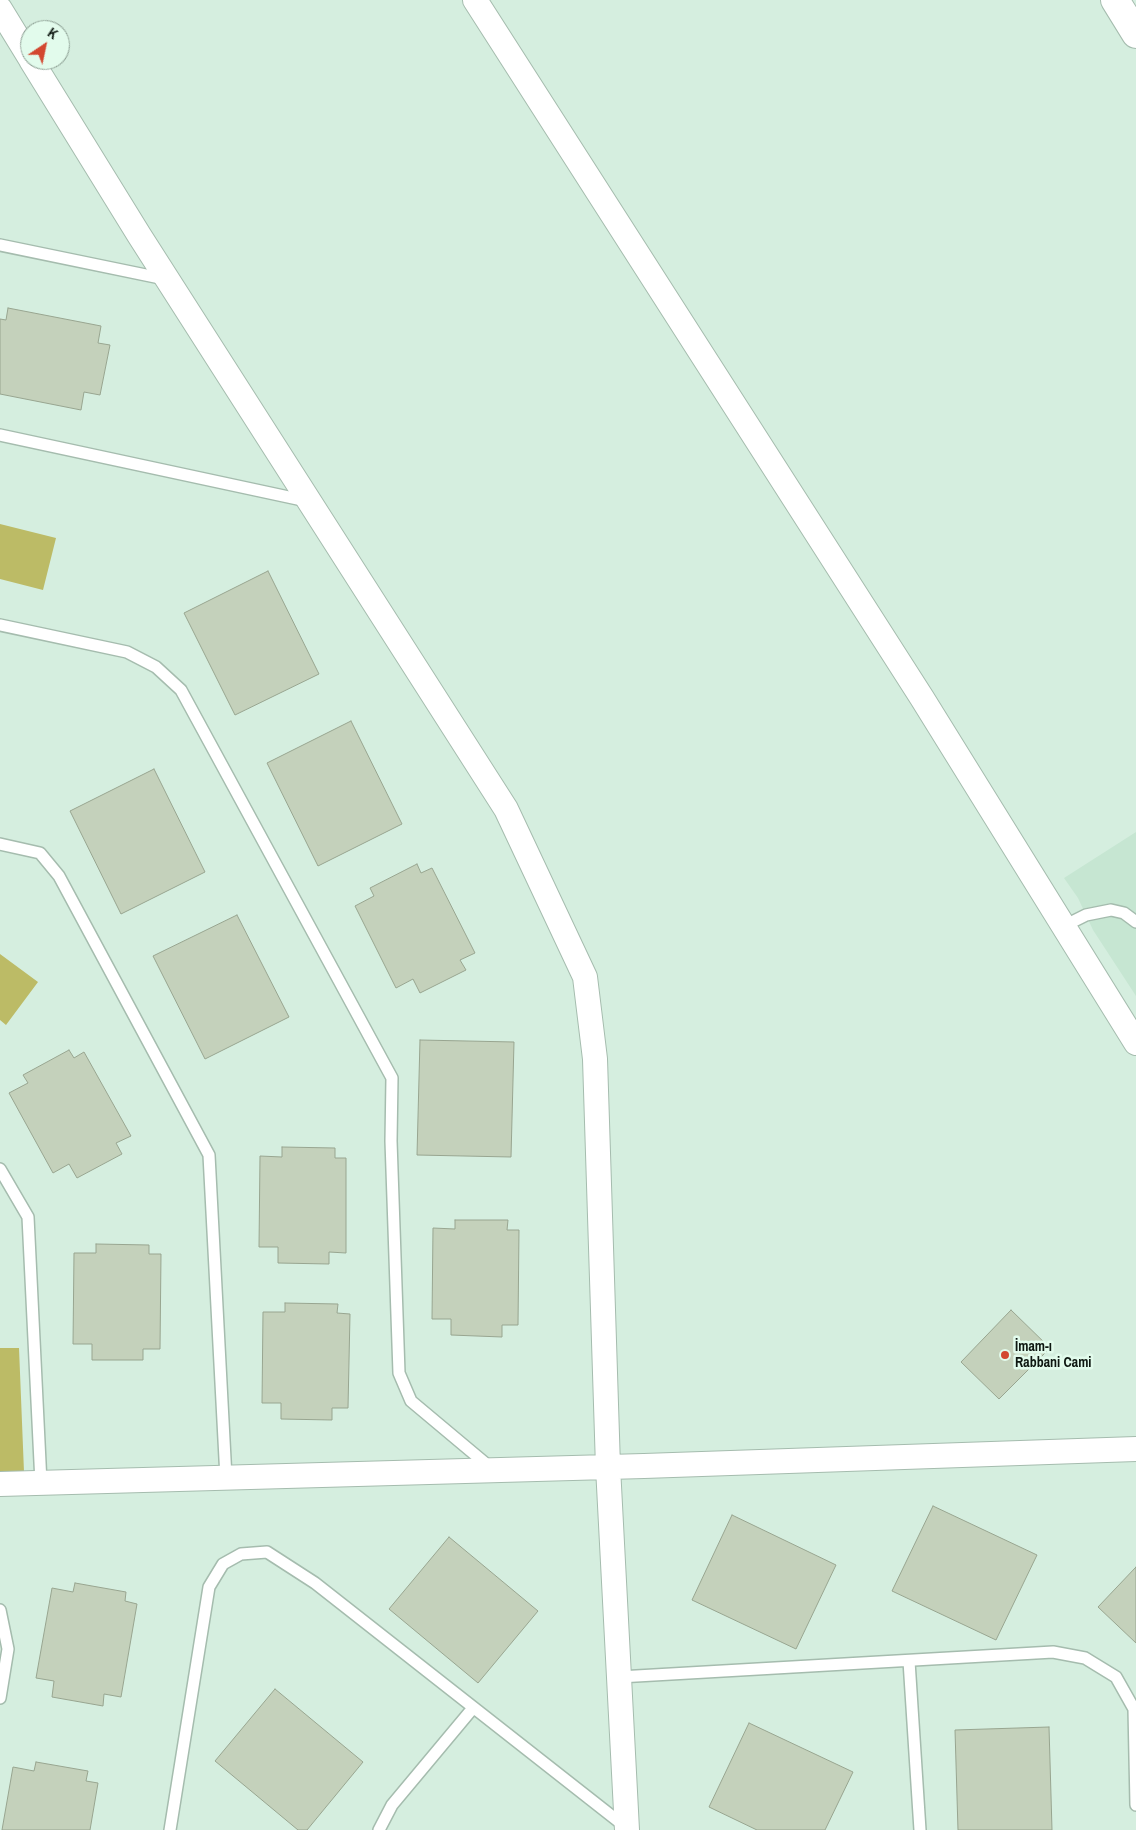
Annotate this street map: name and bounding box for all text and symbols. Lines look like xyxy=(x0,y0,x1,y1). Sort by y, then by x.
north arrow xyxy=(20,20,70,70)
text: K xyxy=(44,24,61,43)
place label: İmam-ı Rabbani Cami xyxy=(1015,1339,1092,1371)
marker: İmam-ı Rabbani Cami xyxy=(999,1349,1011,1361)

